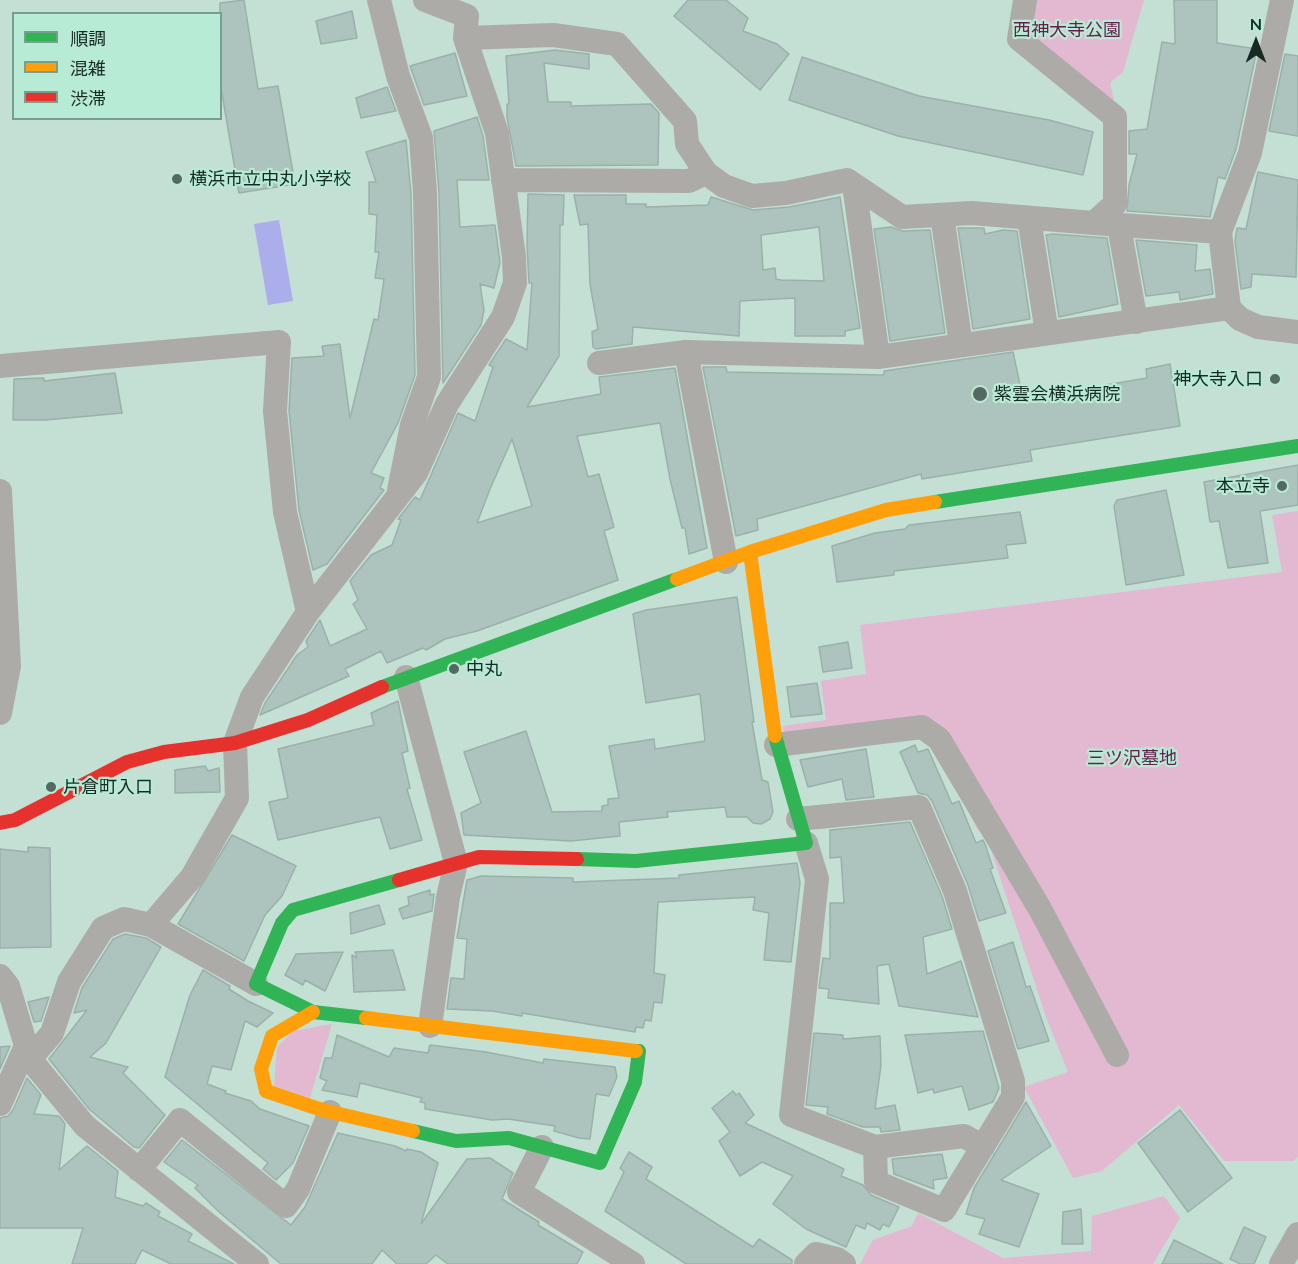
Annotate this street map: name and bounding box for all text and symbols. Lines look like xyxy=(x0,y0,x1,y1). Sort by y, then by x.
legend xyxy=(12,12,222,120)
north arrow xyxy=(1226,12,1286,72)
text: N xyxy=(1250,14,1262,33)
park label: 西神大寺公園 xyxy=(1013,19,1121,41)
text: 順調 xyxy=(70,27,106,49)
text: 混雑 xyxy=(70,57,106,79)
text: 渋滞 xyxy=(70,87,106,109)
place label: 横浜市立中丸小学校 xyxy=(189,168,351,190)
marker: 横浜市立中丸小学校 xyxy=(170,172,184,186)
place label: 神大寺入口 xyxy=(1173,368,1263,390)
marker: 神大寺入口 xyxy=(1268,372,1282,386)
place label: 紫雲会横浜病院 xyxy=(994,383,1120,405)
marker: 紫雲会横浜病院 xyxy=(971,385,989,403)
place label: 本立寺 xyxy=(1216,475,1270,497)
marker: 本立寺 xyxy=(1275,479,1289,493)
place label: 中丸 xyxy=(466,658,502,680)
marker: 中丸 xyxy=(447,662,461,676)
park label: 三ツ沢墓地 xyxy=(1087,747,1177,769)
place label: 片倉町入口 xyxy=(63,776,153,798)
marker: 片倉町入口 xyxy=(44,780,58,794)

